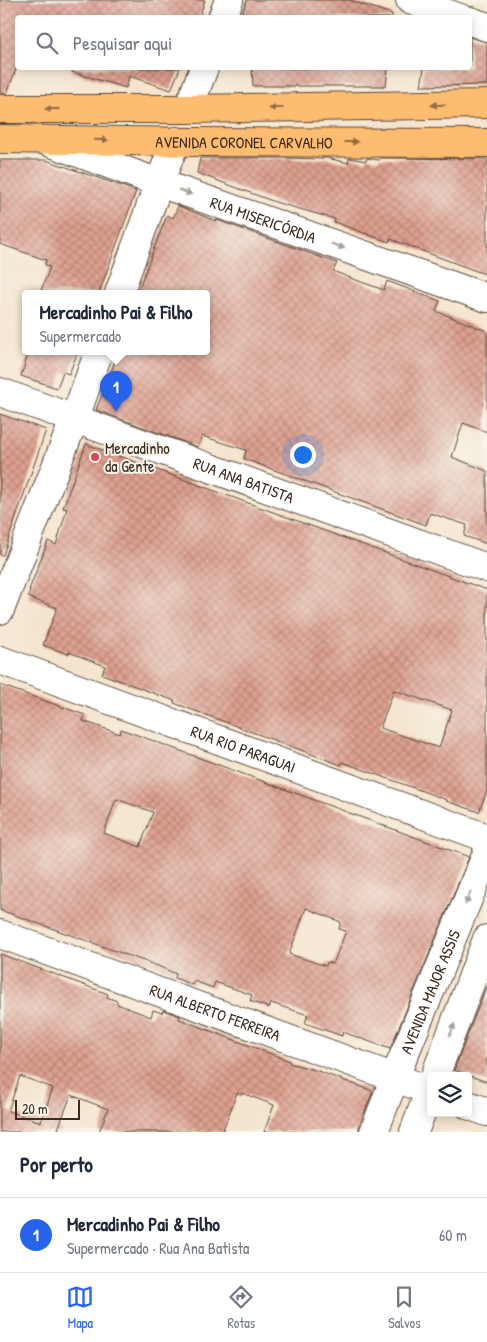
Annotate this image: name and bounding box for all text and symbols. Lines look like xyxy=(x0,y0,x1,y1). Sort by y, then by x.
search box xyxy=(15,15,472,70)
icon: search xyxy=(33,29,61,57)
text: Pesquisar aqui xyxy=(73,30,172,56)
one-way arrow xyxy=(430,101,446,109)
one-way arrow xyxy=(268,104,284,112)
one-way arrow xyxy=(44,105,60,113)
street label: AVENIDA CORONEL CARVALHO xyxy=(155,130,333,153)
one-way arrow xyxy=(93,136,109,144)
one-way arrow xyxy=(343,138,359,146)
one-way arrow xyxy=(177,189,192,196)
street label: RUA MISERICÓRDIA xyxy=(207,191,319,248)
one-way arrow xyxy=(331,242,346,250)
popup xyxy=(22,290,210,355)
text: Mercadinho Pai & Filho xyxy=(40,299,193,325)
text: Supermercado xyxy=(40,325,121,347)
pin: 1 xyxy=(100,371,132,412)
place label: Mercadinho da Gente xyxy=(105,437,170,477)
your location xyxy=(290,442,316,468)
marker: Mercadinho da Gente xyxy=(89,451,101,463)
street label: RUA ANA BATISTA xyxy=(190,452,297,508)
street label: RUA RIO PARAGUAI xyxy=(188,720,299,778)
one-way arrow xyxy=(464,891,472,905)
street label: AVENIDA MAJOR ASSIS xyxy=(395,926,466,1057)
street label: RUA ALBERTO FERREIRA xyxy=(147,979,284,1046)
one-way arrow xyxy=(449,1023,457,1037)
map controls xyxy=(427,1072,472,1117)
button: layers xyxy=(427,1072,472,1117)
scale bar xyxy=(15,1097,80,1120)
text: 20 m xyxy=(22,1099,48,1118)
text: Por perto xyxy=(20,1150,93,1179)
text: Mercadinho Pai & Filho xyxy=(67,1211,220,1237)
text: 1 xyxy=(33,1224,39,1246)
text: 60 m xyxy=(439,1224,467,1246)
text: Supermercado · Rua Ana Batista xyxy=(67,1237,249,1259)
tab: Mapa xyxy=(66,1283,94,1332)
tab: Rotas xyxy=(227,1283,255,1332)
tab: Salvos xyxy=(388,1283,421,1332)

